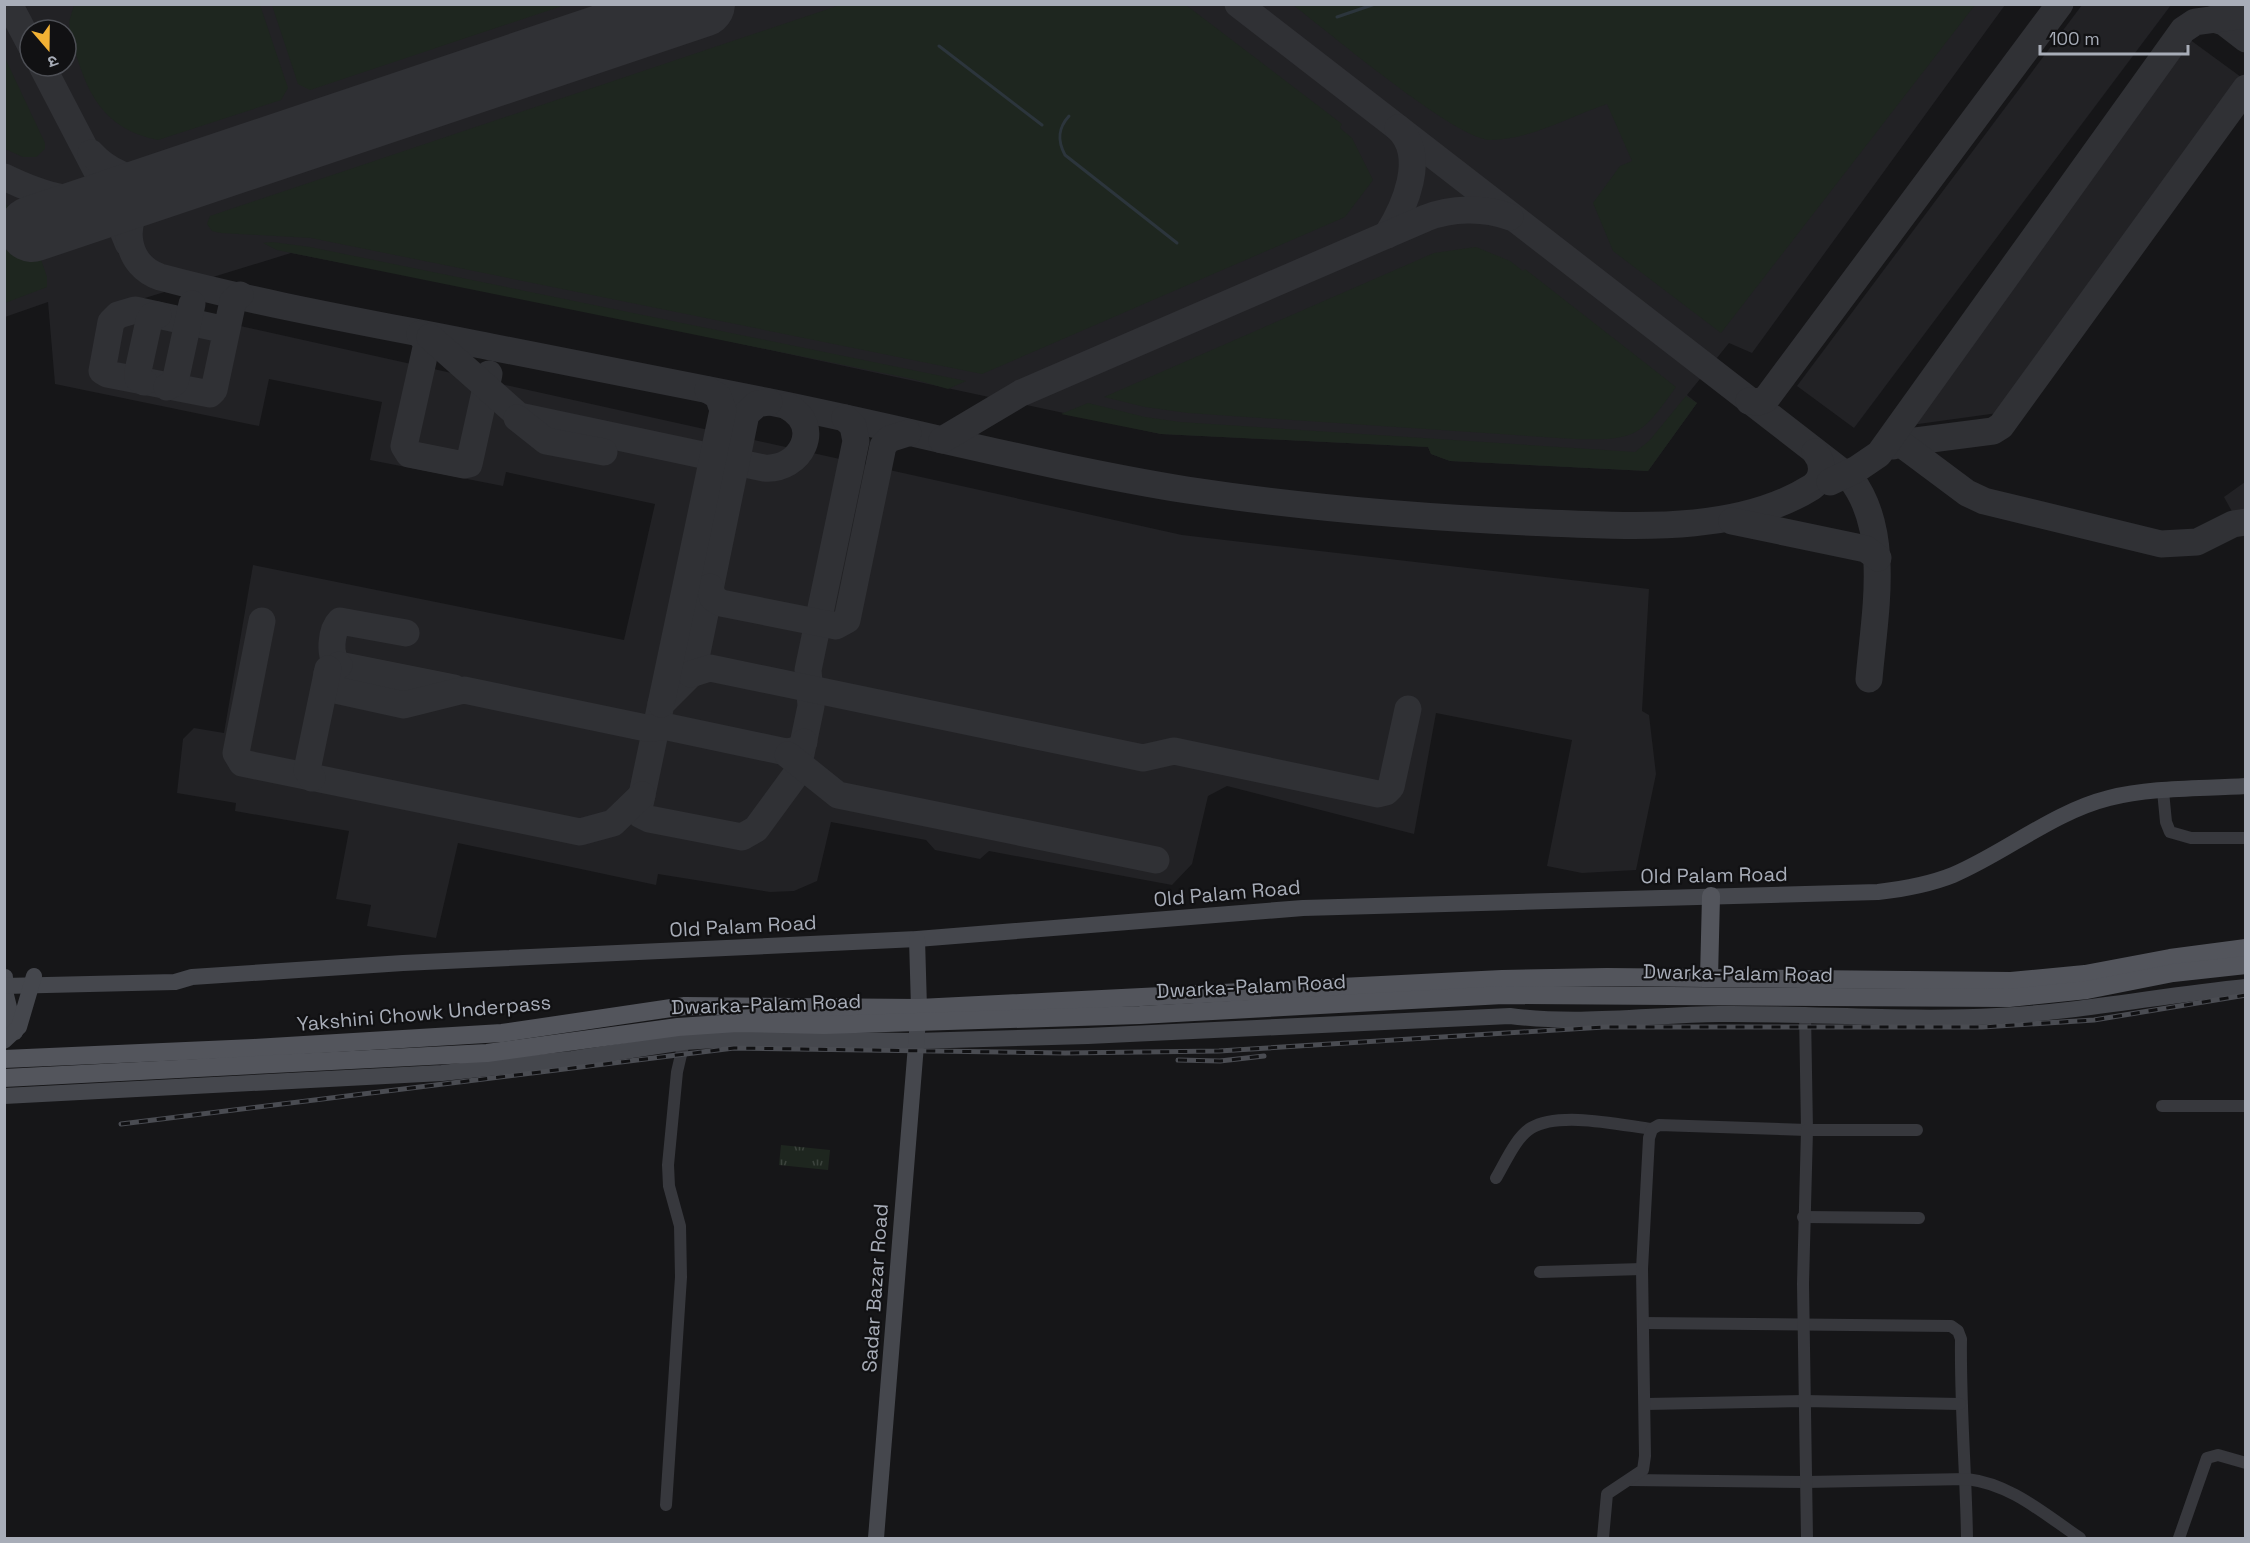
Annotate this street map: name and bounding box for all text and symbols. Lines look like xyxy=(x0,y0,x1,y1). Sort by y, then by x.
north arrow xyxy=(18,18,78,78)
scale bar xyxy=(2040,18,2188,56)
text: 100 m xyxy=(2049,27,2100,50)
text: उ xyxy=(44,50,61,73)
street label: Old Palam Road xyxy=(1640,861,1788,889)
street label: Old Palam Road xyxy=(1152,874,1302,912)
street label: Old Palam Road xyxy=(669,909,817,943)
street label: Dwarka-Palam Road xyxy=(1643,958,1833,988)
street label: Dwarka-Palam Road xyxy=(1155,968,1347,1004)
street label: Dwarka-Palam Road xyxy=(670,988,862,1020)
street label: Yakshini Chowk Underpass xyxy=(296,989,552,1037)
street label: Sadar Bazar Road xyxy=(856,1203,894,1373)

